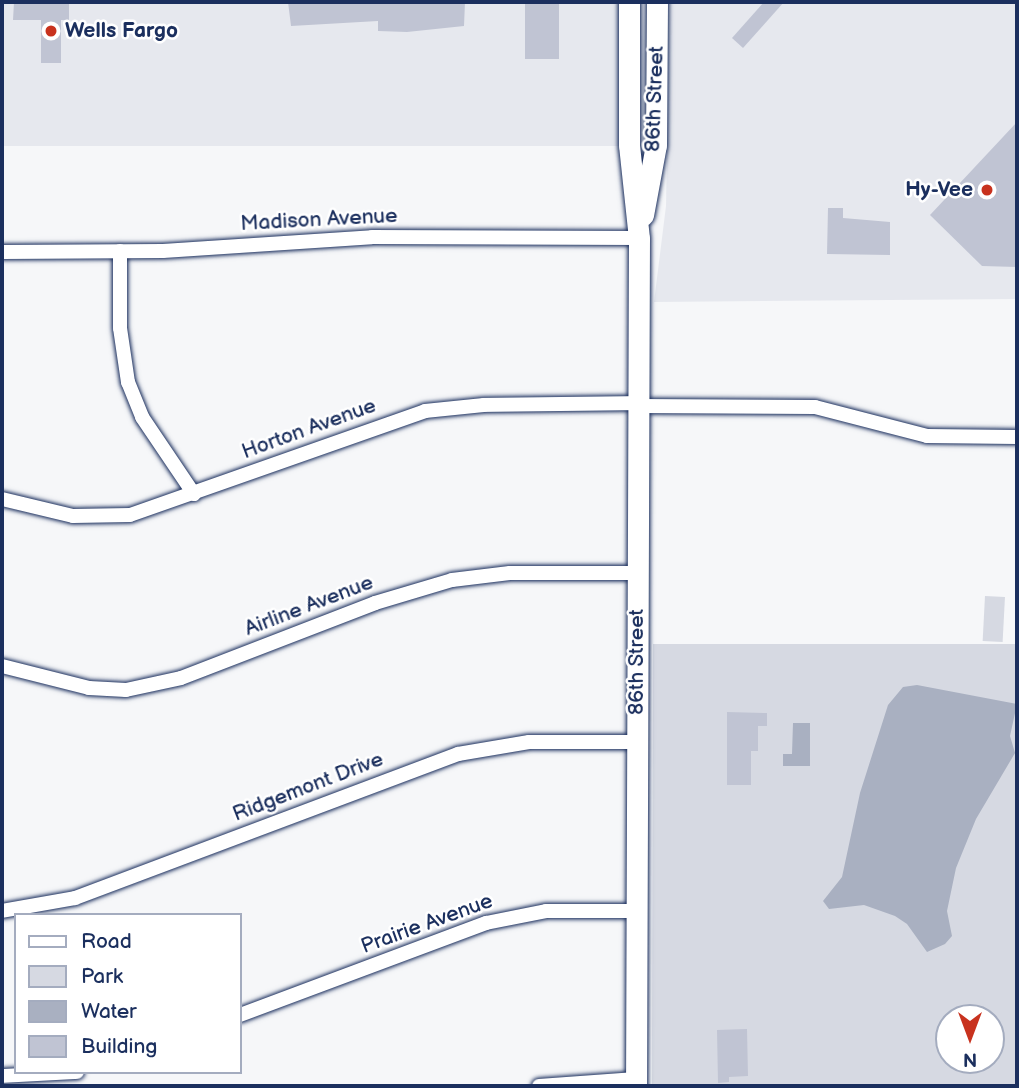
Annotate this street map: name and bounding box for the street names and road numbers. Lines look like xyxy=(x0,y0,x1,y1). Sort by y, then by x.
street label: 86th Street xyxy=(641,45,669,153)
street label: Madison Avenue xyxy=(240,203,398,237)
street label: Horton Avenue xyxy=(239,393,379,465)
street label: Airline Avenue xyxy=(241,570,377,642)
street label: 86th Street xyxy=(624,609,650,715)
street label: Ridgemont Drive xyxy=(229,747,387,827)
street label: Prairie Avenue xyxy=(358,889,496,959)

